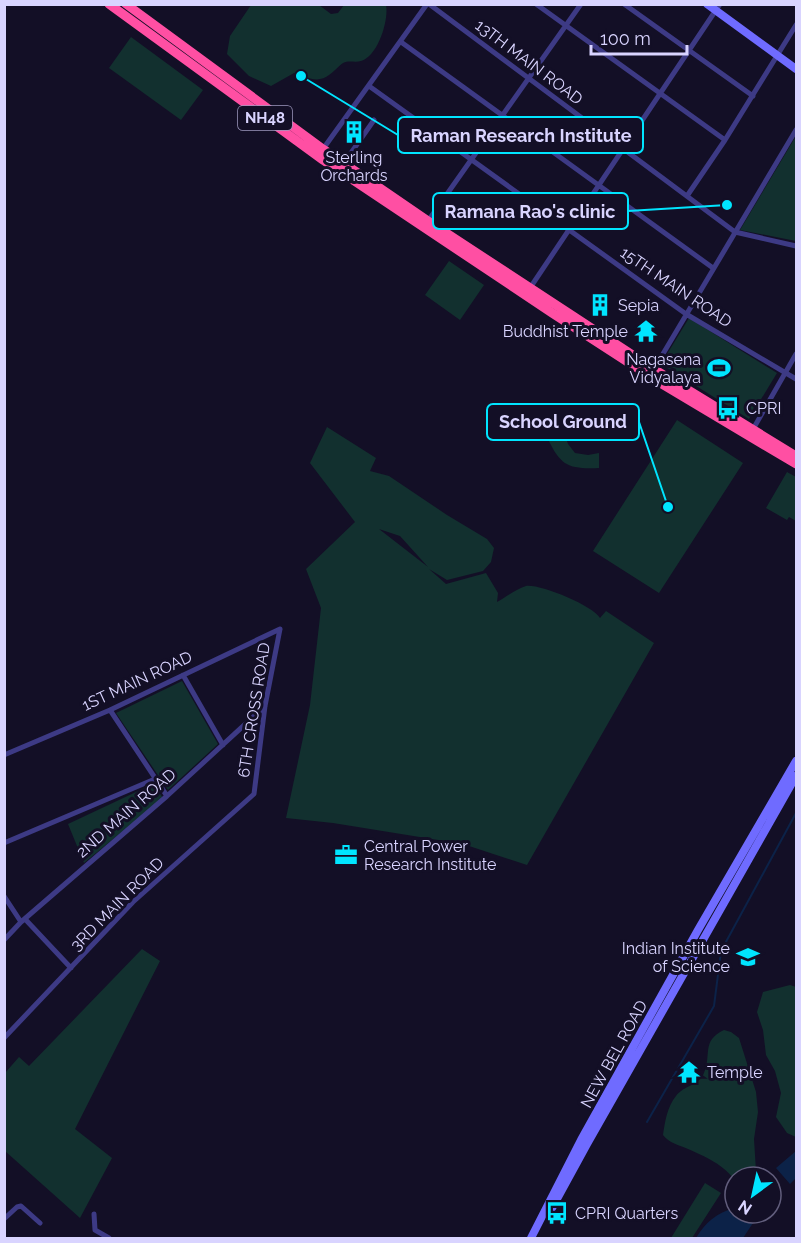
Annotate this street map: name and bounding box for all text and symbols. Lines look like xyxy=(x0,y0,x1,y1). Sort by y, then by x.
street label: 13TH MAIN ROAD xyxy=(472,15,586,109)
scale bar xyxy=(591,18,687,56)
text: 100 m xyxy=(600,28,651,49)
road number: NH48 xyxy=(238,106,292,130)
callout: Raman Research Institute xyxy=(398,117,643,153)
building icon: Sterling Orchards xyxy=(341,119,367,145)
text: Raman Research Institute xyxy=(411,125,632,146)
place label: Sterling Orchards xyxy=(320,148,388,185)
callout: Ramana Rao's clinic xyxy=(433,193,628,229)
text: Ramana Rao's clinic xyxy=(445,201,615,222)
street label: 15TH MAIN ROAD xyxy=(617,243,735,331)
building icon: Sepia xyxy=(587,292,613,318)
place label: Sepia xyxy=(618,296,659,315)
temple icon: Buddhist Temple xyxy=(633,318,659,344)
place label: Buddhist Temple xyxy=(503,322,628,341)
place label: Nagasena Vidyalaya xyxy=(626,350,701,387)
sports icon: Nagasena Vidyalaya xyxy=(706,355,732,381)
bus stop icon: CPRI xyxy=(715,395,741,421)
place label: CPRI xyxy=(746,399,781,418)
callout: School Ground xyxy=(487,404,639,440)
text: School Ground xyxy=(499,411,627,432)
street label: 6TH CROSS ROAD xyxy=(234,641,274,779)
street label: 1ST MAIN ROAD xyxy=(79,647,195,715)
street label: 2ND MAIN ROAD xyxy=(72,765,180,861)
place label: Central Power Research Institute xyxy=(364,837,496,874)
office icon: Central Power Research Institute xyxy=(333,842,359,868)
street label: 3RD MAIN ROAD xyxy=(66,853,168,955)
place label: Indian Institute of Science xyxy=(622,939,730,976)
school or university icon: Indian Institute of Science xyxy=(735,944,761,970)
street label: NEW BEL ROAD xyxy=(577,997,651,1111)
temple icon: Temple xyxy=(676,1059,702,1085)
place label: Temple xyxy=(707,1063,763,1082)
north arrow xyxy=(723,1165,783,1225)
text: N xyxy=(735,1196,755,1218)
bus stop icon: CPRI Quarters xyxy=(544,1200,570,1226)
place label: CPRI Quarters xyxy=(575,1204,678,1223)

